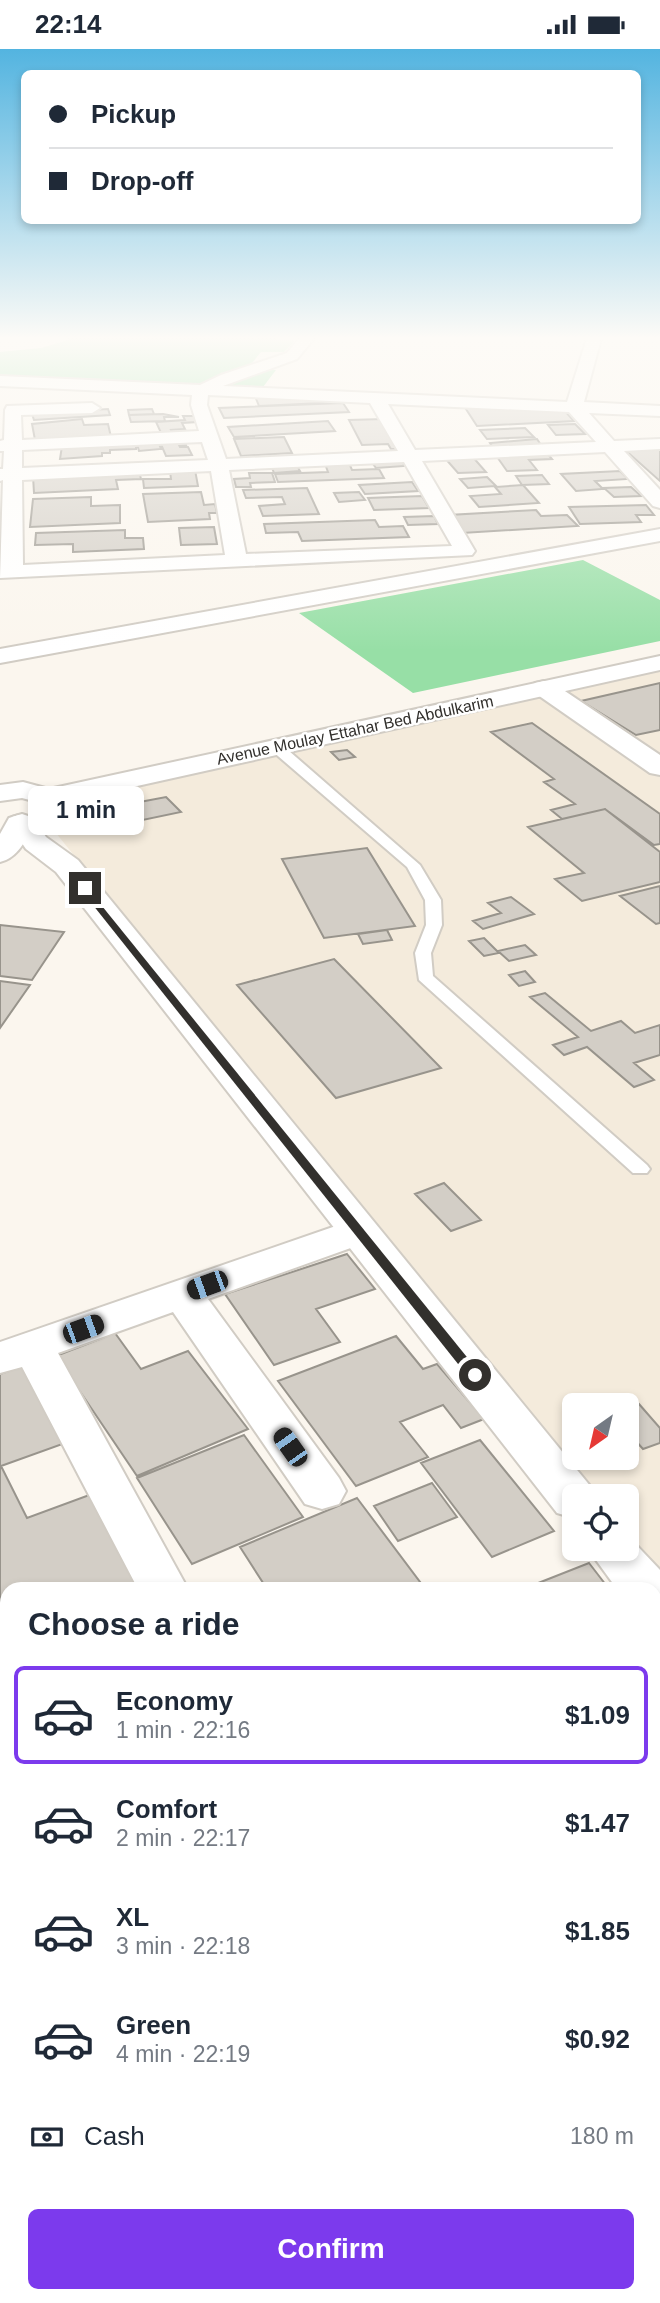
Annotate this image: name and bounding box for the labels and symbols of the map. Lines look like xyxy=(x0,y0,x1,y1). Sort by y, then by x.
street label: Avenue Moulay Ettahar Bed Abdulkarim xyxy=(215,692,495,768)
callout: 1 min xyxy=(27,787,143,835)
route end xyxy=(69,872,101,904)
car xyxy=(184,1268,231,1302)
car xyxy=(60,1312,107,1346)
route start xyxy=(459,1359,491,1391)
north arrow xyxy=(562,1393,639,1470)
car xyxy=(270,1424,311,1470)

